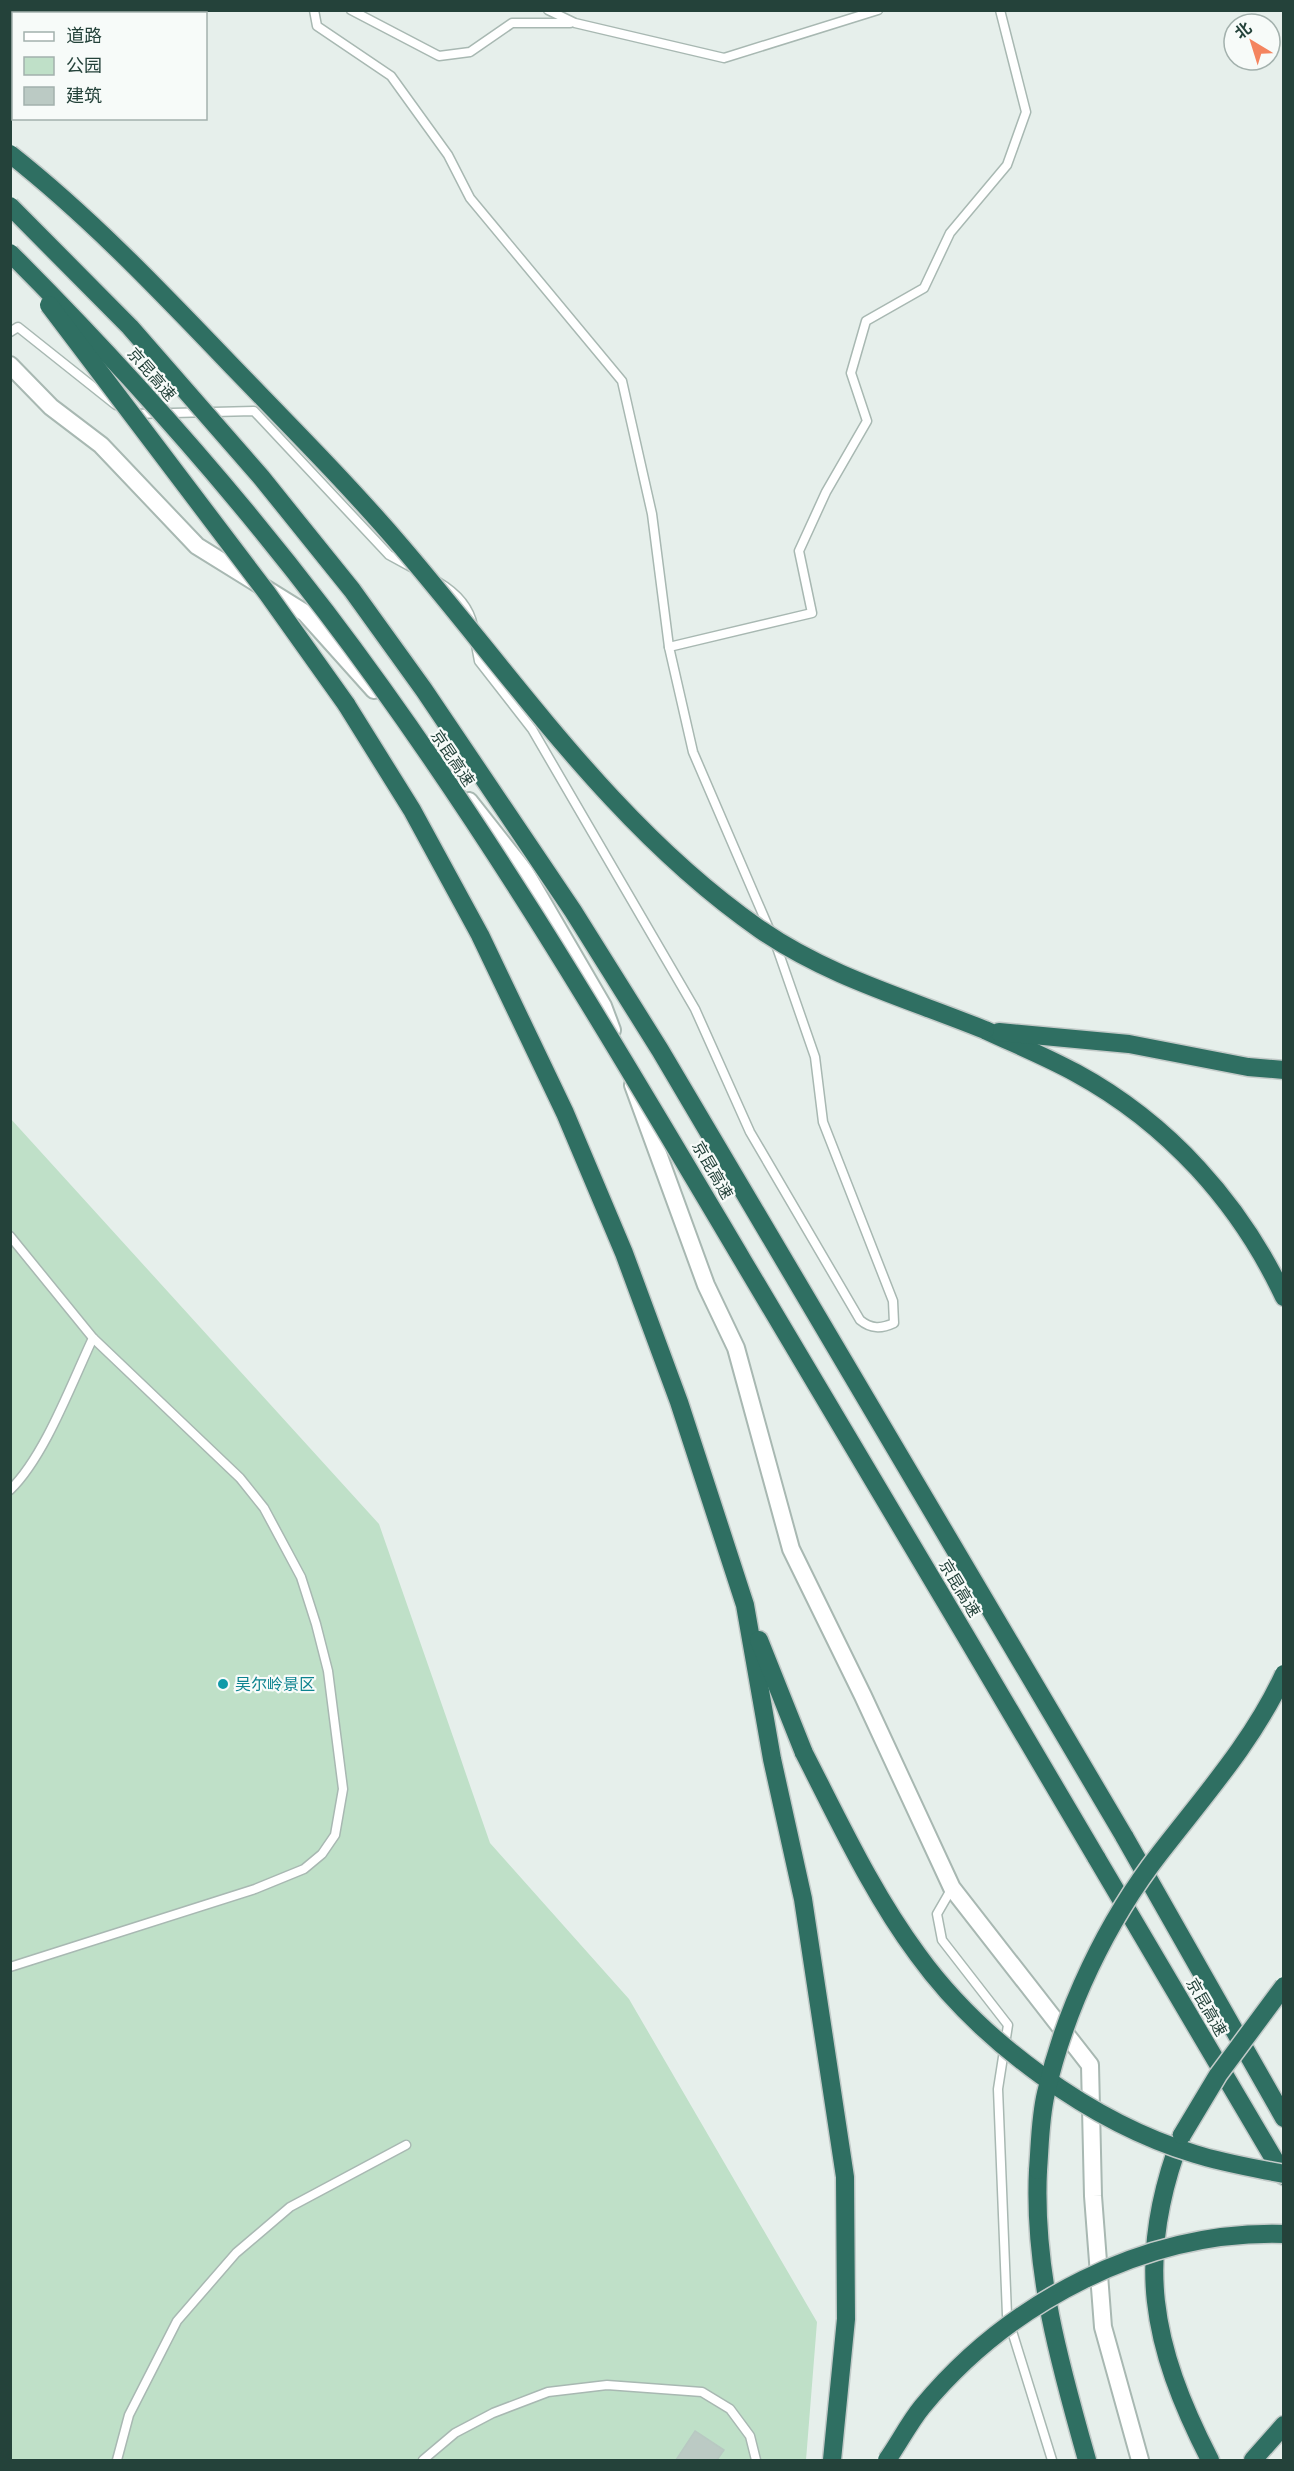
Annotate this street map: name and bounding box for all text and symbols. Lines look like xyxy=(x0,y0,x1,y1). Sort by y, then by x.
legend xyxy=(12,12,207,120)
north arrow xyxy=(1222,12,1282,72)
text: 北 xyxy=(1230,17,1256,44)
text: 道路 xyxy=(66,23,102,48)
text: 公园 xyxy=(66,53,102,78)
text: 建筑 xyxy=(66,83,102,108)
street label: 京昆高速 xyxy=(123,343,181,405)
street label: 京昆高速 xyxy=(426,725,480,791)
street label: 京昆高速 xyxy=(687,1137,739,1203)
street label: 京昆高速 xyxy=(934,1555,986,1621)
place label: 吴尔岭景区 xyxy=(235,1673,315,1695)
marker: 吴尔岭景区 xyxy=(216,1677,230,1691)
street label: 京昆高速 xyxy=(1181,1974,1233,2040)

